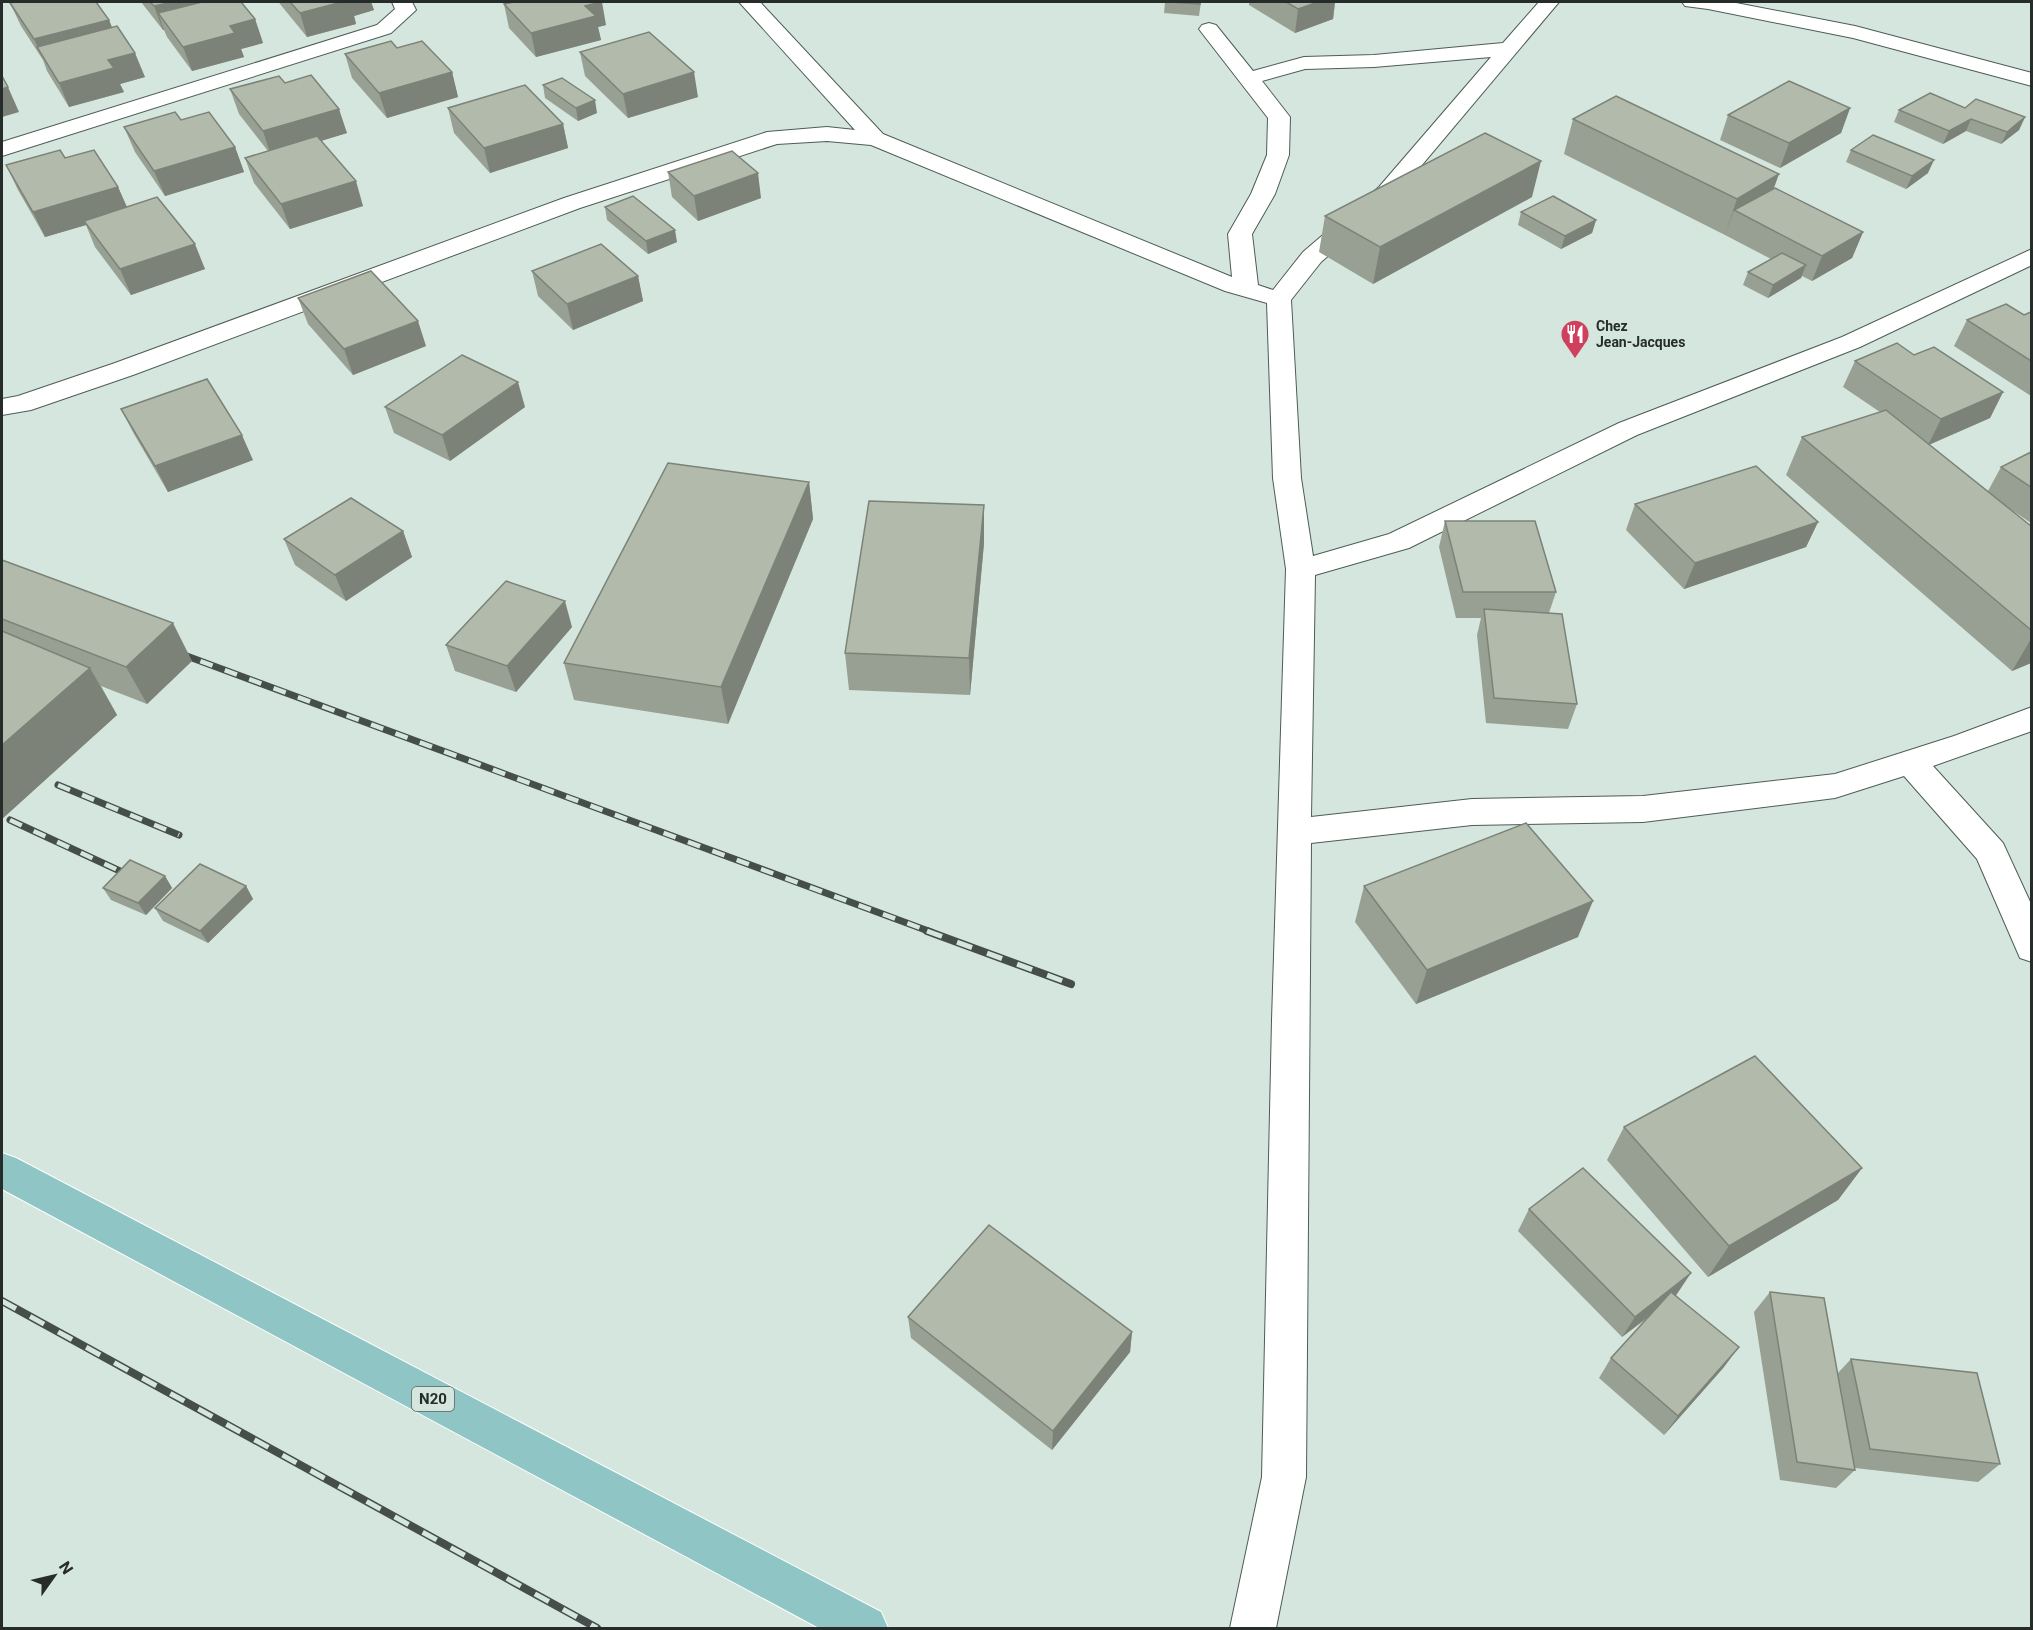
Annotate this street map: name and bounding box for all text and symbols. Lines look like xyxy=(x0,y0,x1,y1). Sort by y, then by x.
restaurant icon: Chez Jean-Jacques xyxy=(1559,318,1591,360)
place label: Chez Jean-Jacques xyxy=(1596,318,1685,350)
road number: N20 xyxy=(412,1387,454,1411)
north arrow xyxy=(24,1546,84,1606)
text: N xyxy=(55,1558,77,1578)

